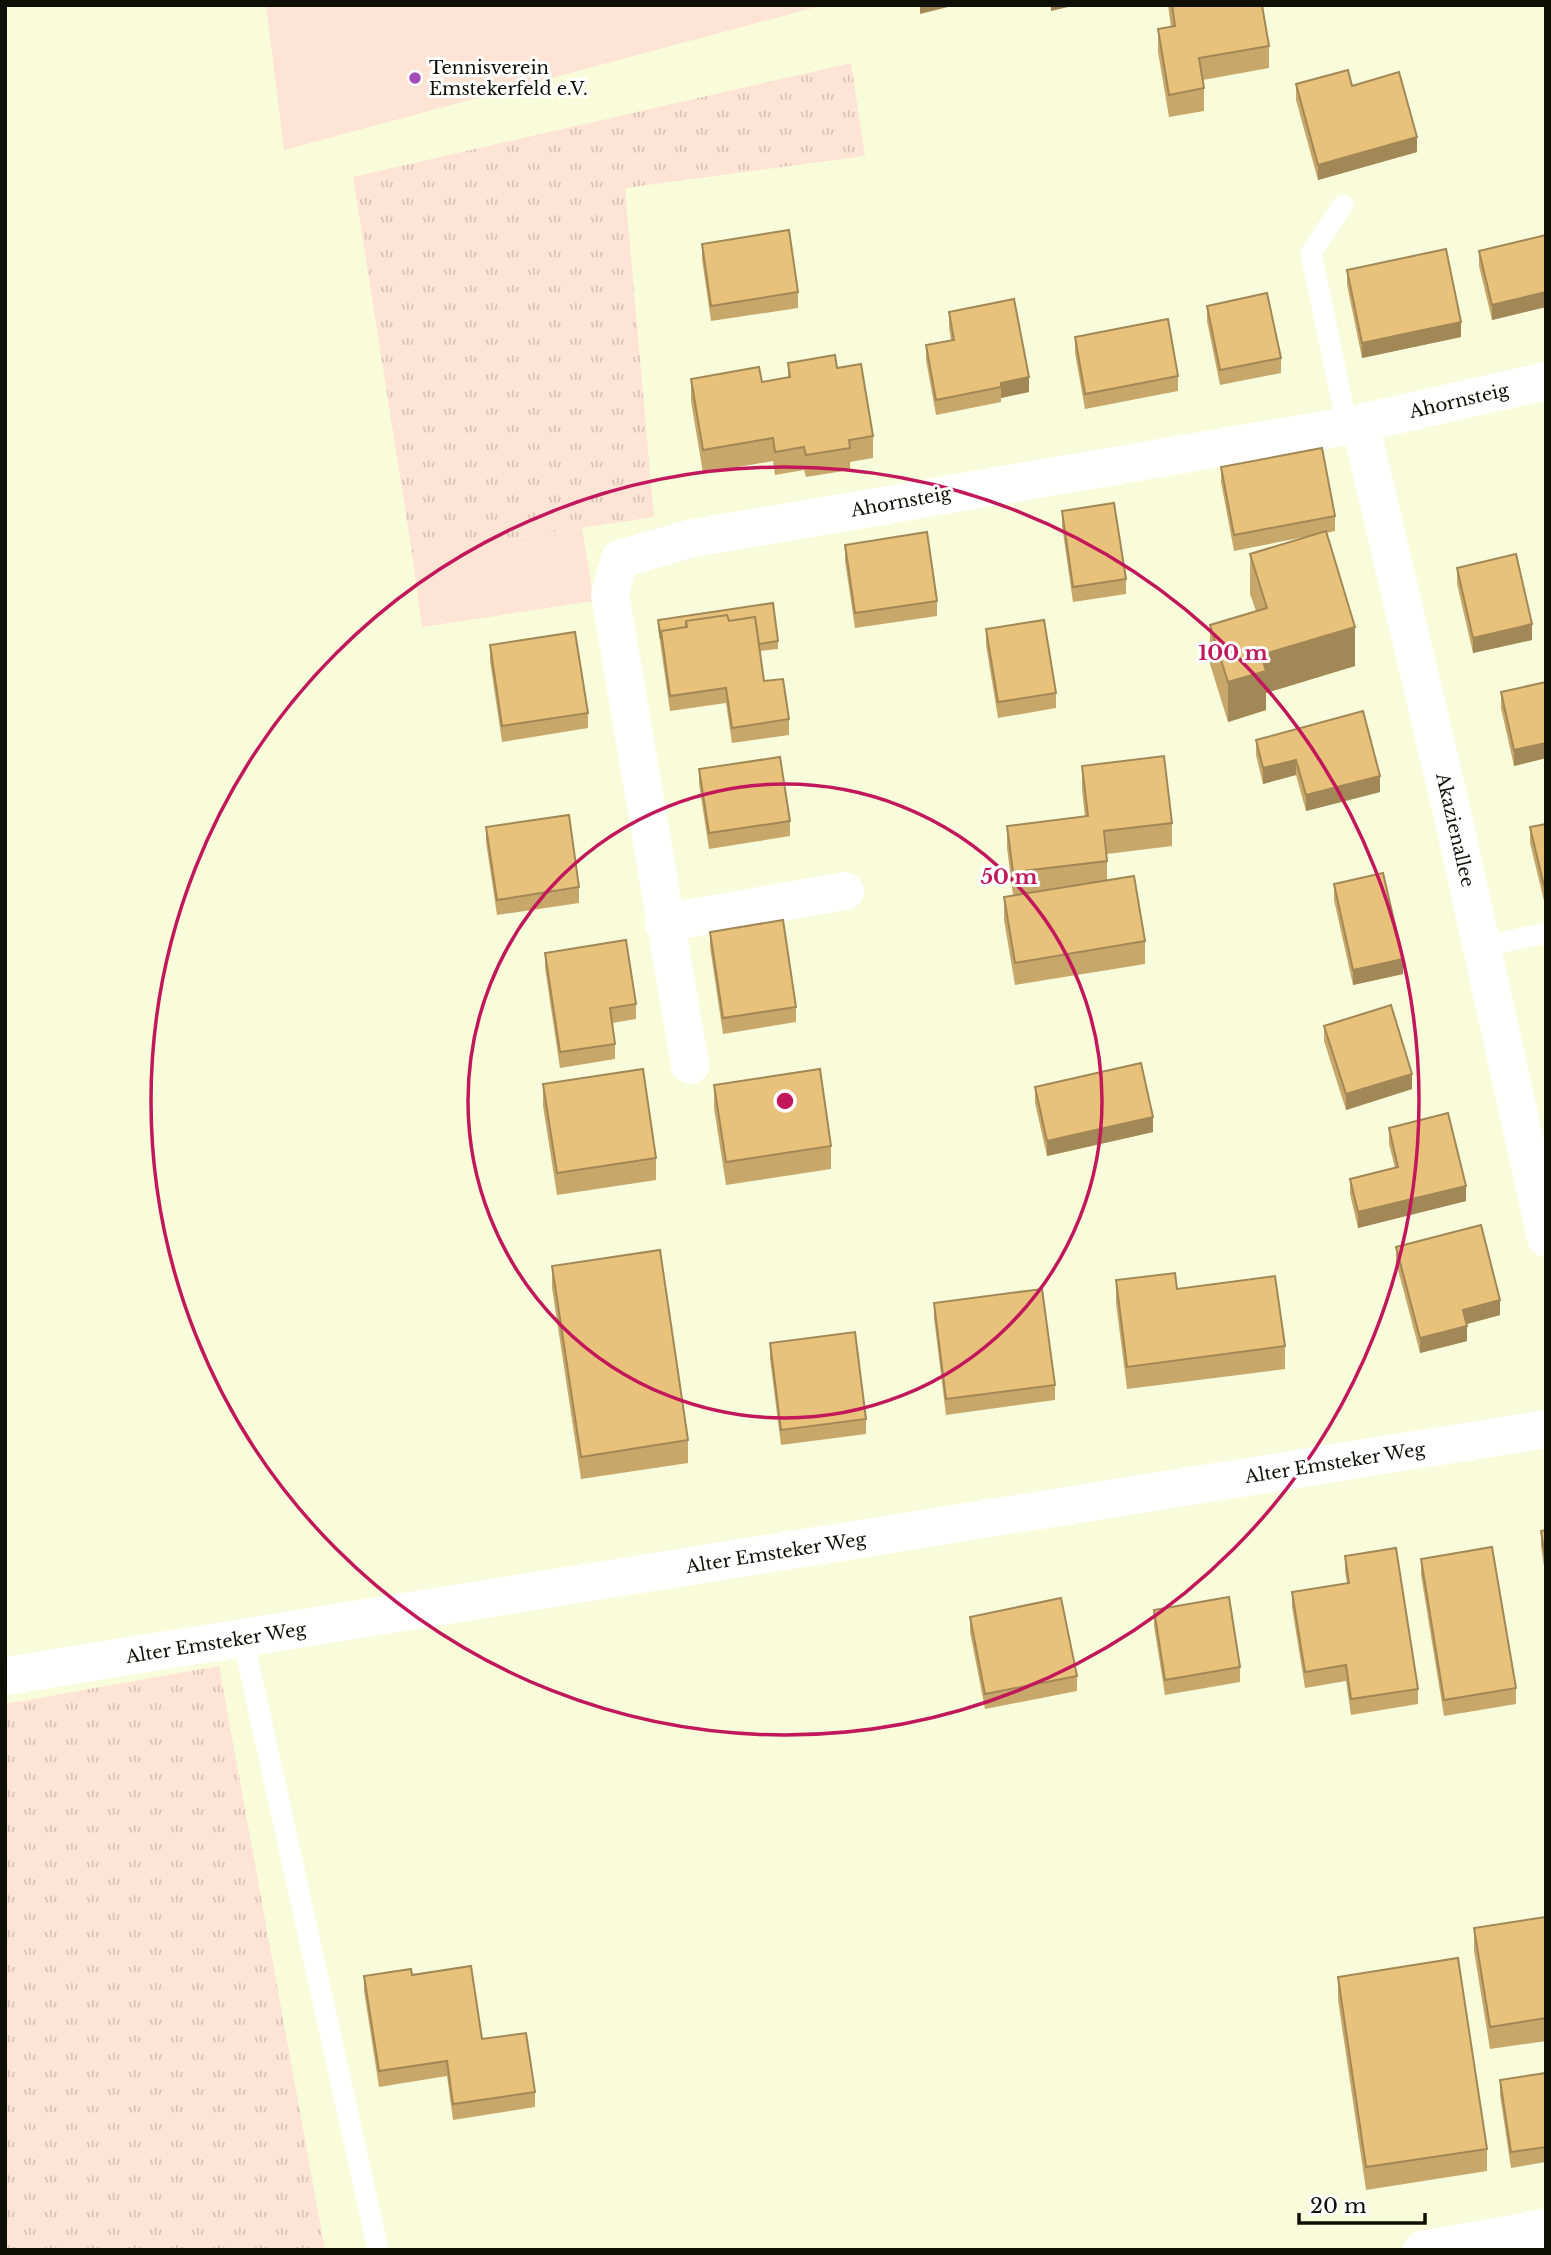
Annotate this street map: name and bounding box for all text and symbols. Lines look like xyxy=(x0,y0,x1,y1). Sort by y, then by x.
place label: Tennisverein Emstekerfeld e.V. xyxy=(429,57,588,100)
marker: Tennisverein Emstekerfeld e.V. xyxy=(407,70,423,86)
street label: Ahornsteig xyxy=(1406,379,1511,423)
street label: Ahornsteig xyxy=(848,482,953,522)
text: 100 m xyxy=(1198,640,1268,666)
street label: Akazienallee xyxy=(1431,770,1479,889)
text: 50 m xyxy=(980,864,1038,890)
centre of rings xyxy=(773,1089,797,1113)
street label: Alter Emsteker Weg xyxy=(1242,1438,1427,1488)
street label: Alter Emsteker Weg xyxy=(683,1528,868,1578)
street label: Alter Emsteker Weg xyxy=(123,1618,308,1668)
scale bar xyxy=(1299,2182,1425,2226)
text: 20 m xyxy=(1310,2193,1367,2219)

